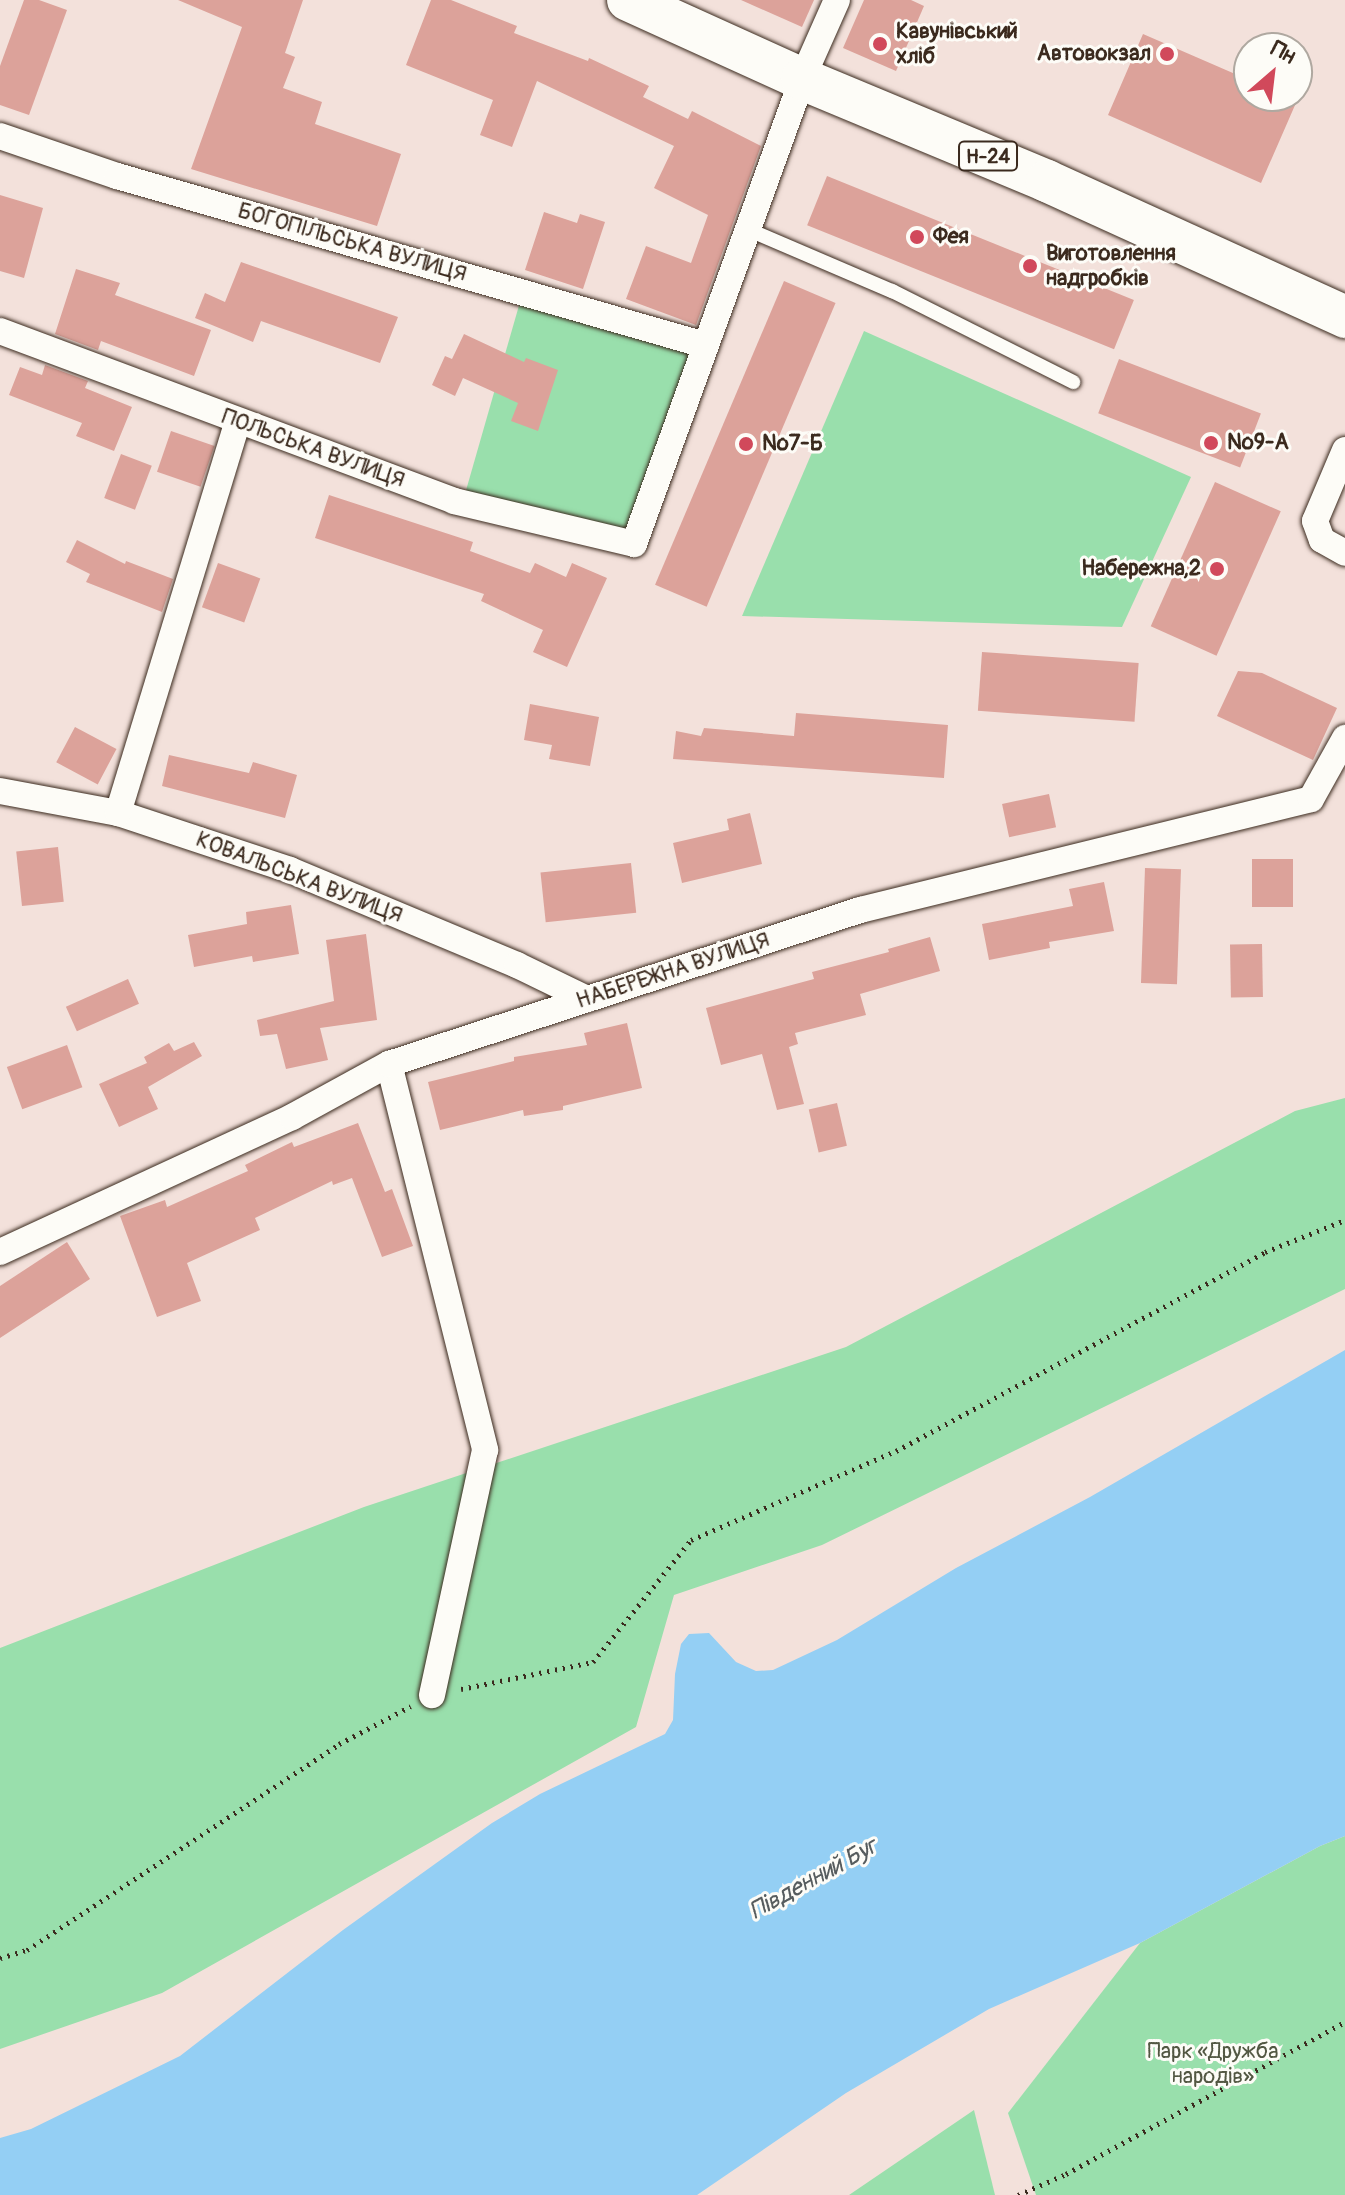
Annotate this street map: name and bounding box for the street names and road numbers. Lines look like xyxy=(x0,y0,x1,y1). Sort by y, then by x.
road number: Н-24 xyxy=(958,140,1018,172)
street label: БОГОПІЛЬСЬКА ВУЛИЦЯ xyxy=(235,198,469,288)
street label: ПОЛЬСЬКА ВУЛИЦЯ xyxy=(218,404,408,494)
street label: КОВАЛЬСЬКА ВУЛИЦЯ xyxy=(192,827,406,929)
street label: НАБЕРЕЖНА ВУЛИЦЯ xyxy=(573,927,773,1015)

